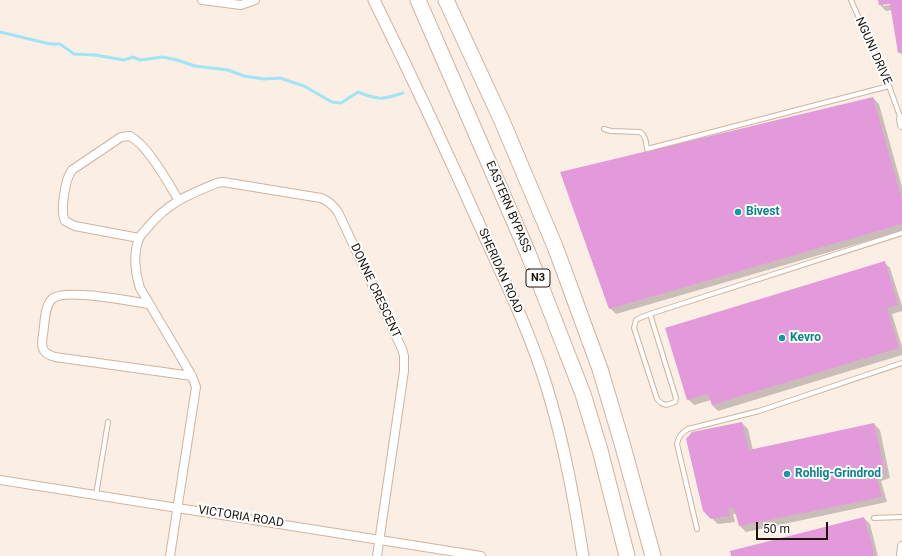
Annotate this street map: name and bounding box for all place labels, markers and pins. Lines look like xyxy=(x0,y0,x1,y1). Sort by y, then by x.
place label: Bivest xyxy=(746,205,780,219)
marker: Bivest xyxy=(733,207,743,217)
place label: Kevro xyxy=(790,331,821,345)
marker: Kevro xyxy=(777,333,787,343)
place label: Rohlig-Grindrod xyxy=(795,467,881,481)
marker: Rohlig-Grindrod xyxy=(782,469,792,479)

